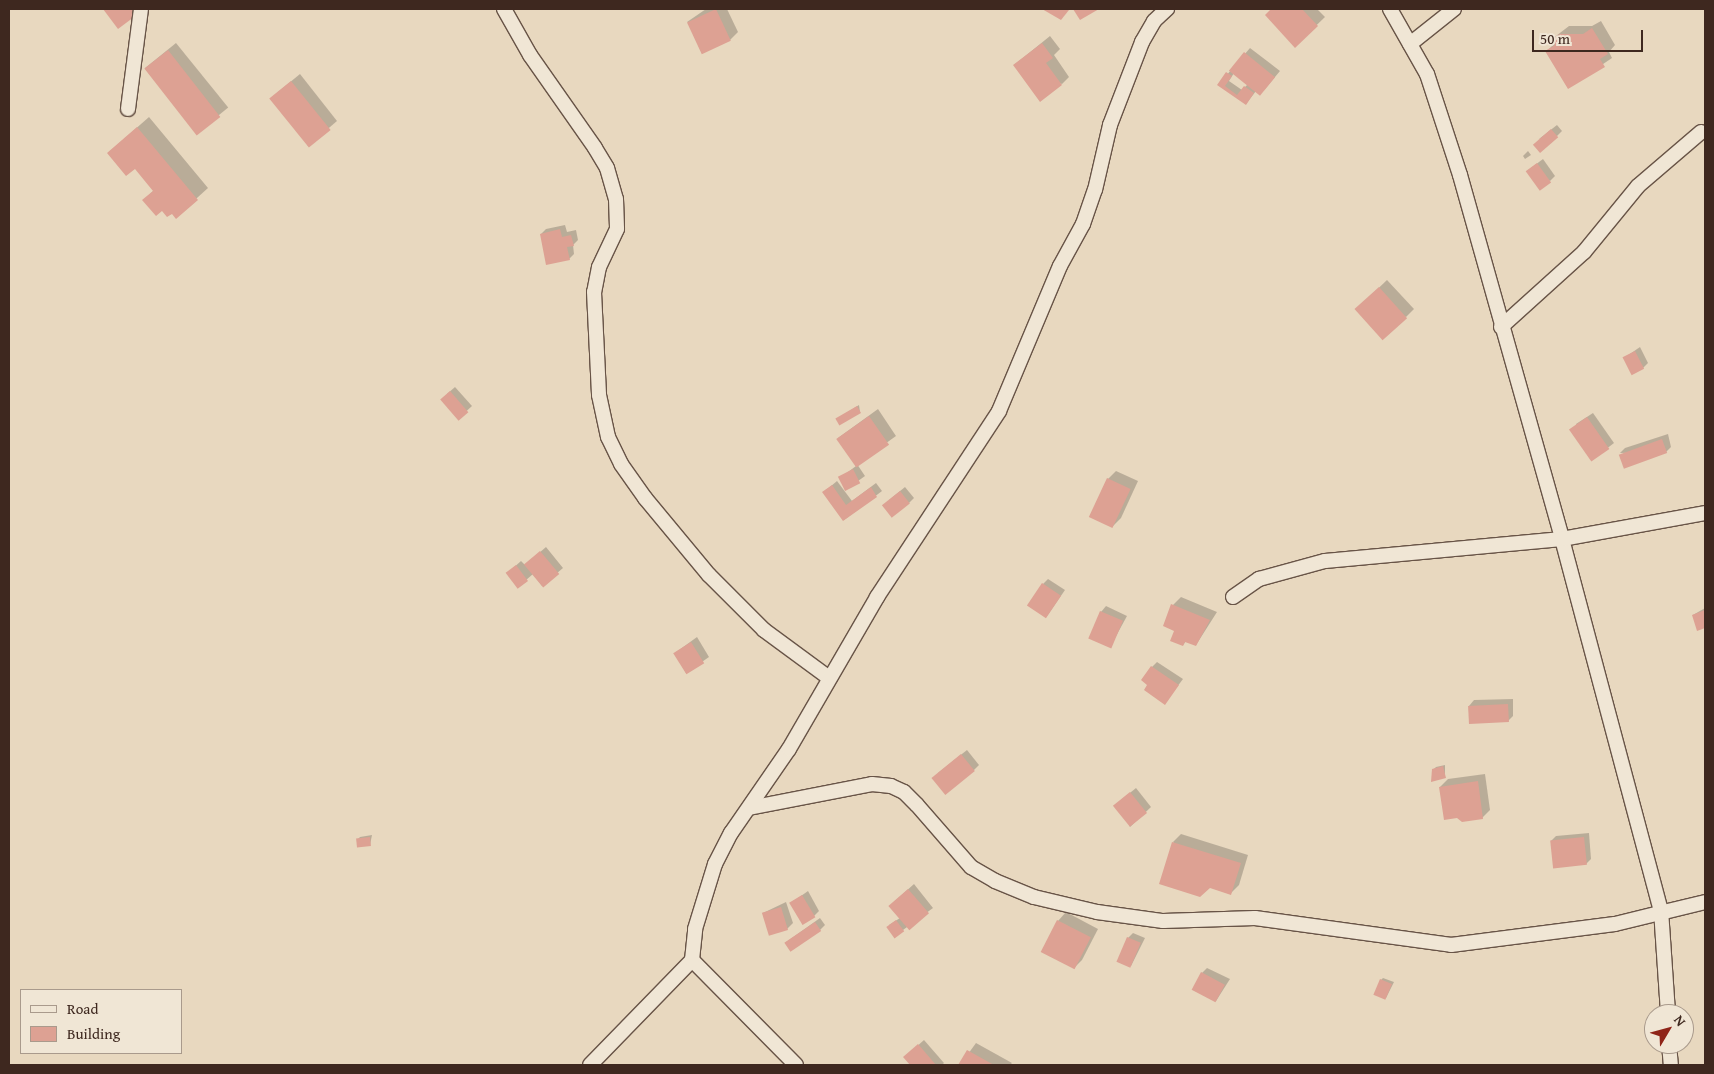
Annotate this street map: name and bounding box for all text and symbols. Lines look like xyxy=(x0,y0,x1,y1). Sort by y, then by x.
scale bar xyxy=(1534,20,1645,52)
text: 50 m xyxy=(1540,28,1570,49)
legend xyxy=(20,989,182,1054)
text: Road xyxy=(67,998,98,1019)
north arrow xyxy=(1644,1004,1694,1054)
text: N xyxy=(1669,1011,1691,1030)
text: Building xyxy=(67,1023,120,1044)

